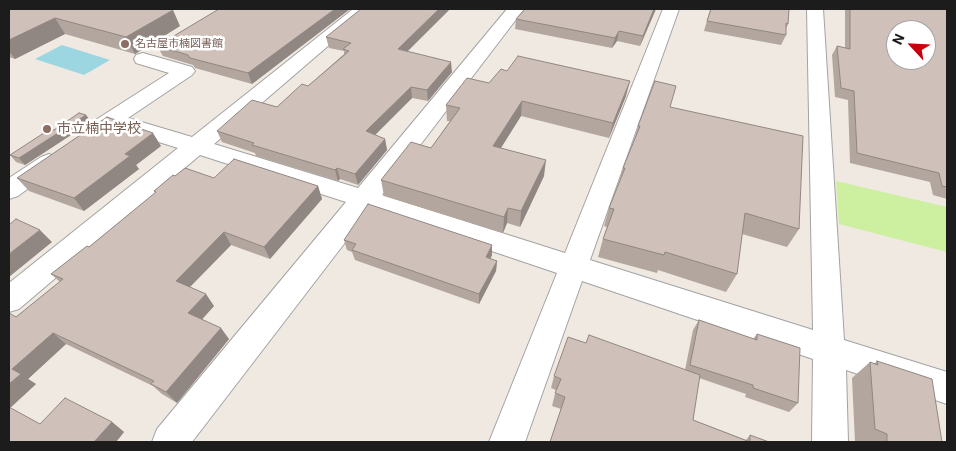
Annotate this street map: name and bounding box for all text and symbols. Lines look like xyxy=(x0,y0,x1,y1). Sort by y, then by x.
north arrow xyxy=(886,20,936,70)
text: N xyxy=(889,31,908,47)
place label: 名古屋市楠図書館 xyxy=(135,37,223,51)
marker: 名古屋市楠図書館 xyxy=(119,38,131,50)
place label: 市立楠中学校 xyxy=(57,121,141,137)
marker: 市立楠中学校 xyxy=(41,123,53,135)

